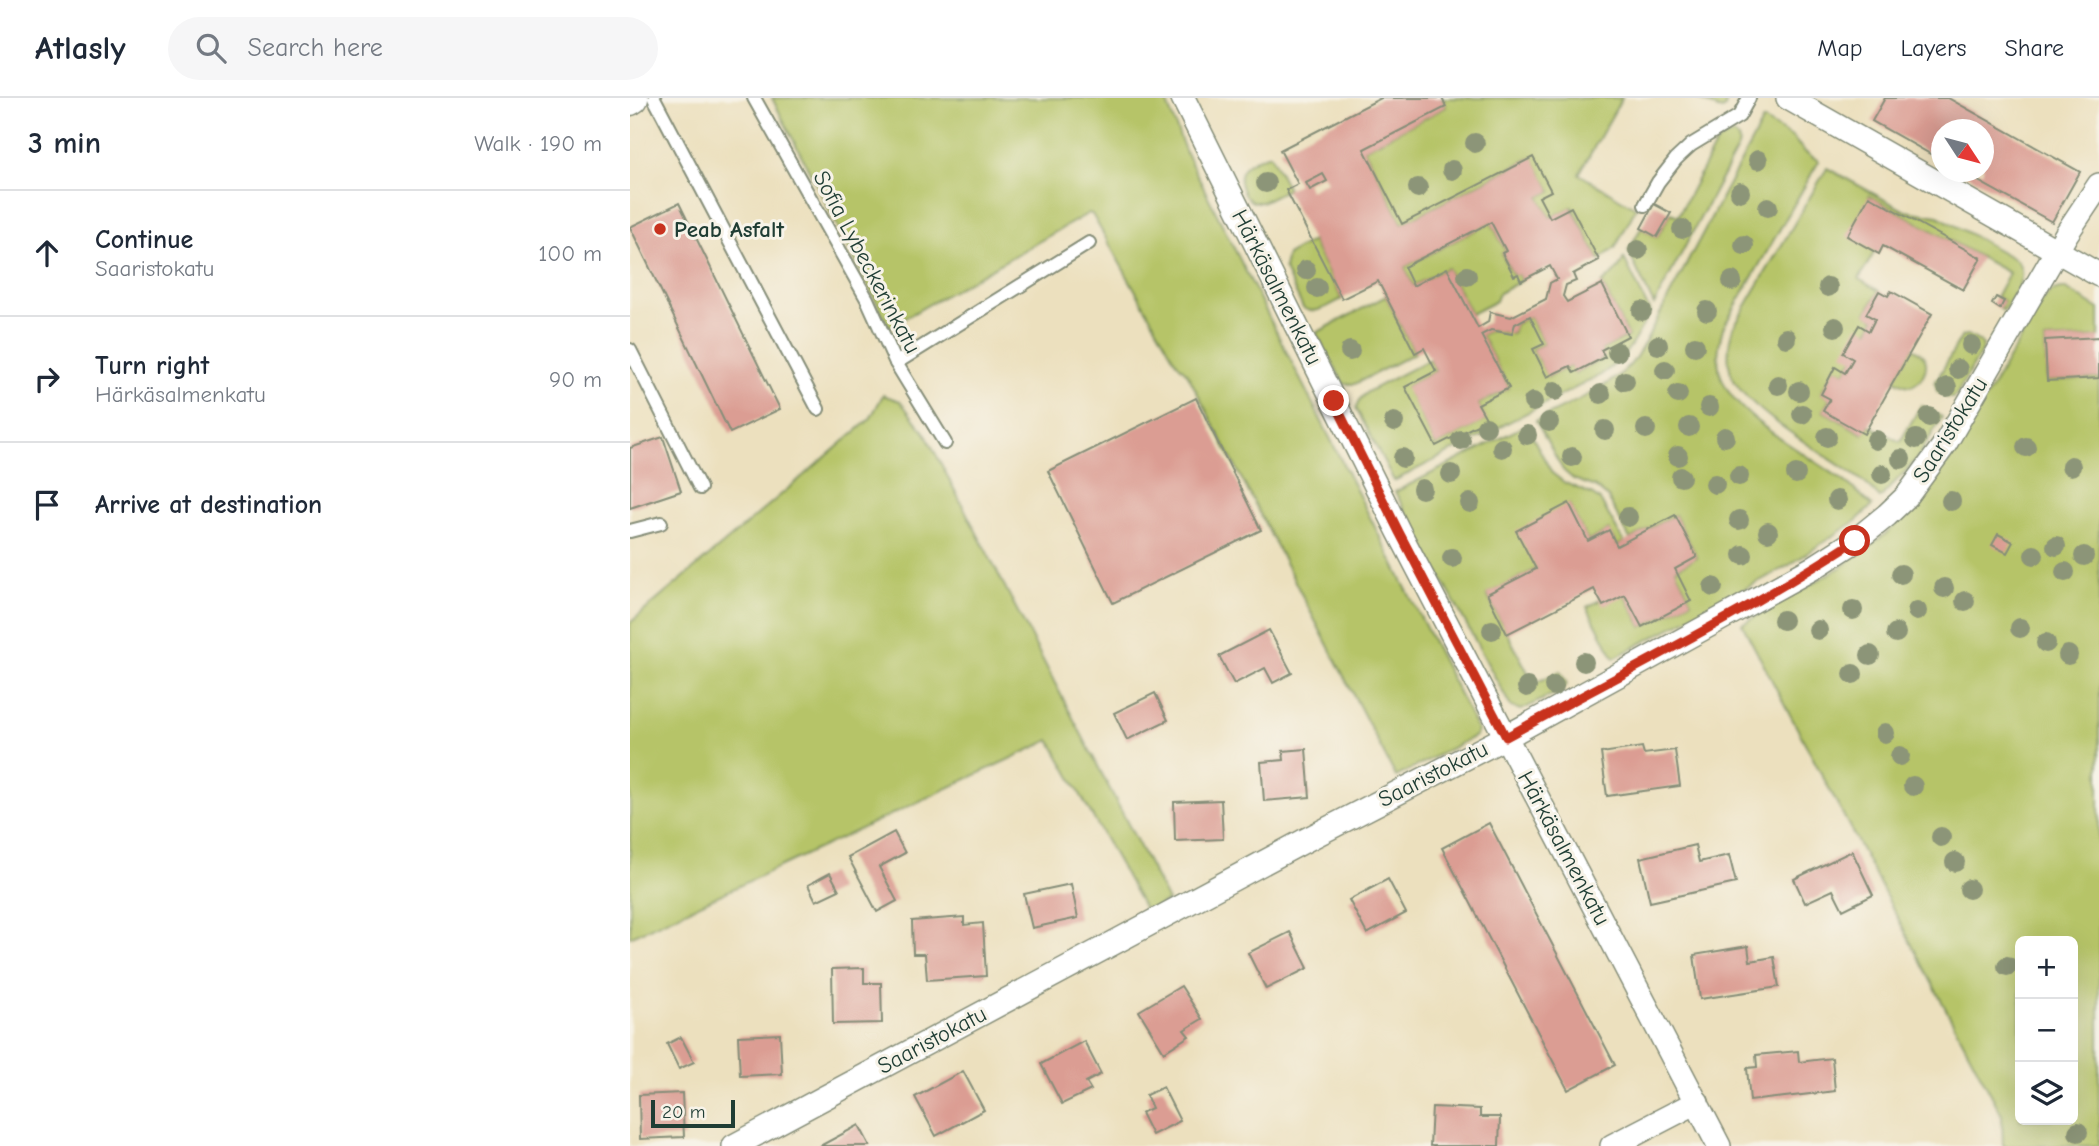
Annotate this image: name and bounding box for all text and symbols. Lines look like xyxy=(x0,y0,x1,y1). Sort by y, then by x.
search box xyxy=(168,17,658,80)
text: Atlasly xyxy=(35,29,126,67)
icon: search xyxy=(192,29,230,67)
text: Search here xyxy=(248,33,383,63)
text: Map xyxy=(1817,34,1863,62)
text: Layers xyxy=(1901,34,1966,62)
text: Share xyxy=(2004,34,2064,62)
north arrow xyxy=(1931,119,1994,182)
text: 3 min xyxy=(28,126,101,161)
text: Walk · 190 m xyxy=(474,130,602,157)
street label: Sofia Lybeckerinkatu xyxy=(807,166,927,358)
street label: Härkäsalmenkatu xyxy=(1226,205,1328,369)
place label: Peab Asfalt xyxy=(674,216,784,243)
marker: Peab Asfalt xyxy=(652,221,668,237)
text: Continue xyxy=(95,225,193,255)
icon: ahead xyxy=(28,234,66,272)
text: 100 m xyxy=(538,240,602,267)
text: Saaristokatu xyxy=(95,255,214,282)
text: Turn right xyxy=(95,351,209,381)
icon: right xyxy=(28,360,66,398)
text: 90 m xyxy=(549,366,602,393)
street label: Saaristokatu xyxy=(1907,372,1993,488)
text: Härkäsalmenkatu xyxy=(95,381,266,408)
route end xyxy=(1318,385,1349,416)
icon: arrive xyxy=(28,486,66,524)
text: Arrive at destination xyxy=(95,490,322,520)
route start xyxy=(1839,525,1870,556)
street label: Saaristokatu xyxy=(1374,735,1492,813)
street label: Härkäsalmenkatu xyxy=(1512,766,1616,930)
map controls xyxy=(2015,936,2078,1125)
button: + xyxy=(2015,936,2078,999)
button: − xyxy=(2015,999,2078,1062)
street label: Saaristokatu xyxy=(873,1000,991,1080)
button: layers xyxy=(2015,1062,2078,1125)
scale bar xyxy=(651,1097,735,1129)
text: 20 m xyxy=(662,1101,706,1123)

